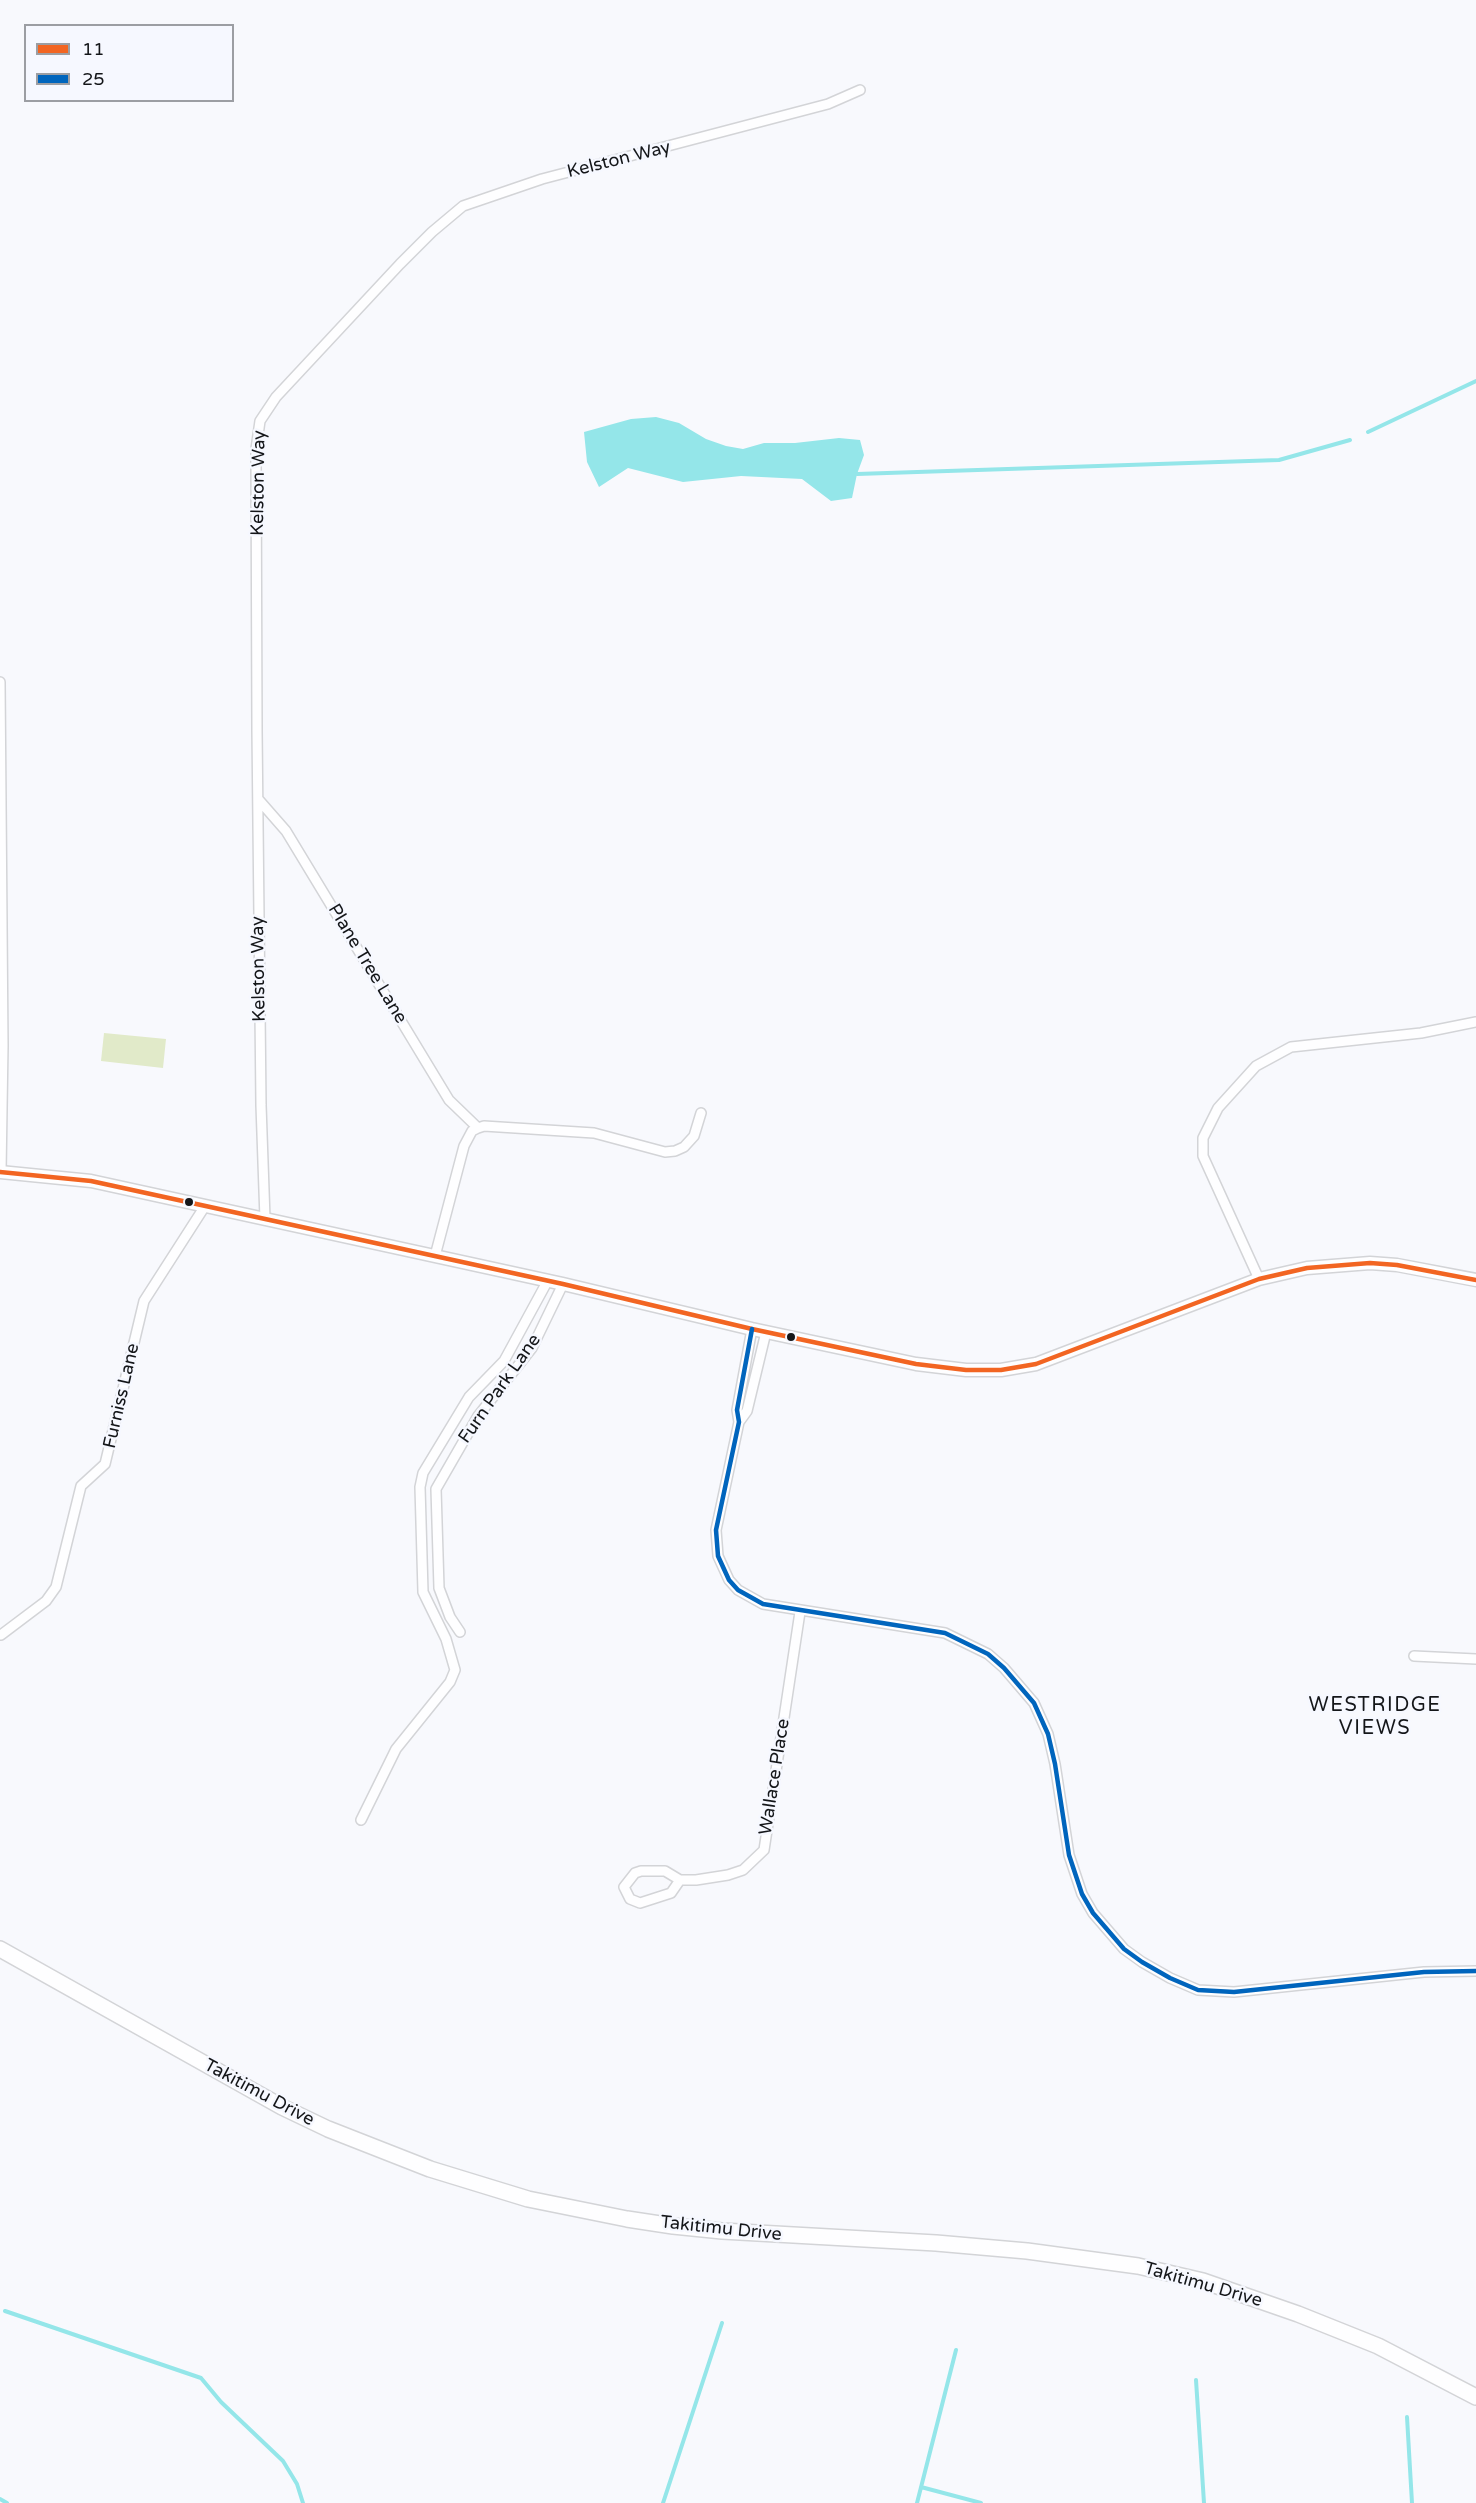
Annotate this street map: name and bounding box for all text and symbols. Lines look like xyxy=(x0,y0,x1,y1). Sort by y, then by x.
legend xyxy=(24,24,234,102)
text: 11 xyxy=(82,38,105,60)
text: 25 xyxy=(82,68,105,90)
street label: Kelston Way xyxy=(565,137,673,183)
street label: Kelston Way xyxy=(247,430,271,536)
street label: Plane Tree Lane xyxy=(323,900,411,1028)
street label: Kelston Way xyxy=(247,916,271,1022)
unlabelled marker xyxy=(183,1196,195,1208)
street label: Furn Park Lane xyxy=(454,1330,546,1448)
unlabelled marker xyxy=(785,1331,797,1343)
street label: Furniss Lane xyxy=(99,1341,145,1451)
district label: WESTRIDGE VIEWS xyxy=(1308,1694,1442,1741)
street label: Wallace Place xyxy=(755,1717,795,1837)
street label: Takitimu Drive xyxy=(200,2055,318,2131)
street label: Takitimu Drive xyxy=(659,2212,783,2246)
street label: Takitimu Drive xyxy=(1142,2258,1264,2312)

